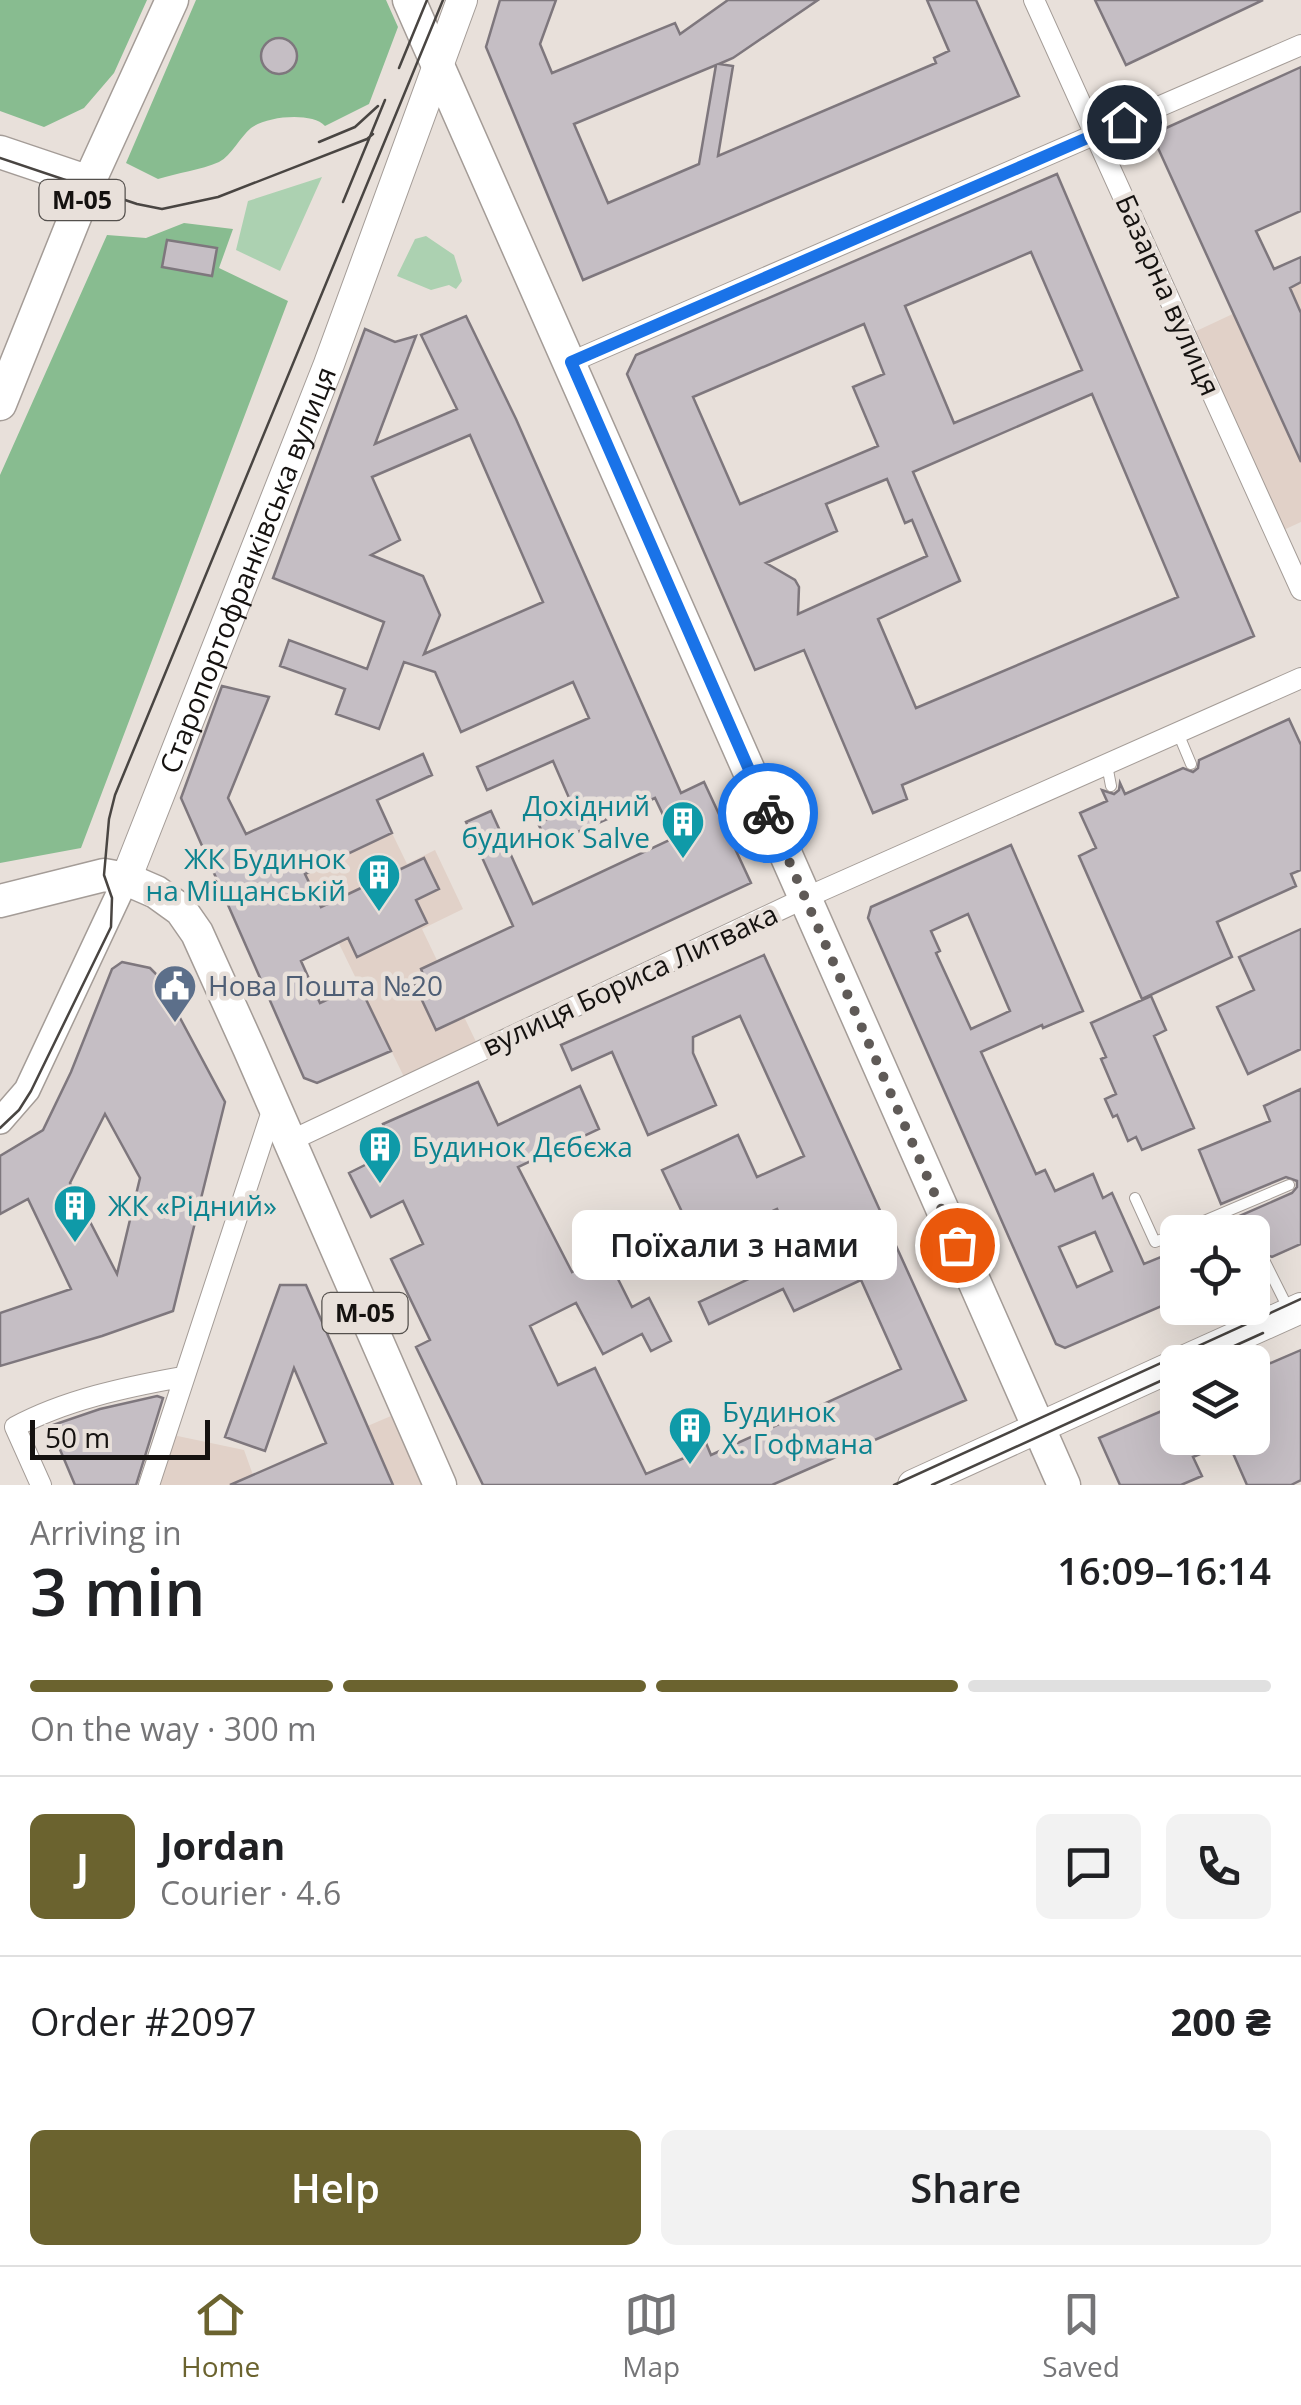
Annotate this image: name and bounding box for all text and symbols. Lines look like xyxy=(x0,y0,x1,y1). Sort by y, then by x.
pin xyxy=(1082,80,1167,165)
icon: home xyxy=(1097,95,1152,150)
road number: М-05 xyxy=(39,180,124,220)
street label: Базарна вулиця xyxy=(1108,188,1230,401)
street label: Старопортофранківська вулиця xyxy=(150,361,344,779)
courier xyxy=(718,763,818,863)
place label: Дохідний будинок Salve xyxy=(461,786,650,856)
icon: bike xyxy=(741,786,796,841)
building icon: Дохідний будинок Salve xyxy=(660,799,706,860)
place label: ЖК Будинок на Міщанській xyxy=(146,839,347,909)
building icon: ЖК Будинок на Міщанській xyxy=(356,852,402,913)
street label: вулиця Бориса Литвака xyxy=(476,894,783,1064)
public building icon: Нова Пошта №20 xyxy=(152,963,198,1024)
place label: Нова Пошта №20 xyxy=(208,966,443,1004)
building icon: Будинок Дєбєжа xyxy=(357,1124,403,1185)
place label: Будинок Дєбєжа xyxy=(412,1127,633,1165)
building icon: ЖК «Рідний» xyxy=(52,1183,98,1244)
place label: ЖК «Рідний» xyxy=(108,1186,277,1224)
pin xyxy=(915,1203,1000,1288)
callout: Поїхали з нами xyxy=(572,1210,897,1280)
map controls xyxy=(1160,1215,1270,1455)
button: locate xyxy=(1160,1215,1270,1325)
icon: bag xyxy=(930,1218,985,1273)
text: Поїхали з нами xyxy=(610,1223,859,1266)
road number: М-05 xyxy=(322,1293,408,1333)
button: layers xyxy=(1160,1345,1270,1455)
place label: Будинок Х. Гофмана xyxy=(722,1392,874,1462)
building icon: Будинок Х. Гофмана xyxy=(667,1405,713,1466)
scale bar xyxy=(30,1415,210,1460)
text: 50 m xyxy=(45,1418,110,1456)
text: Arriving in xyxy=(30,1511,182,1554)
text: 16:09–16:14 xyxy=(1057,1544,1271,1596)
text: 3 min xyxy=(30,1547,205,1635)
text: On the way · 300 m xyxy=(30,1707,317,1750)
button: chat xyxy=(1036,1814,1141,1919)
button: phone xyxy=(1166,1814,1271,1919)
text: Jordan xyxy=(160,1819,285,1871)
text: J xyxy=(76,1840,89,1892)
text: Courier · 4.6 xyxy=(160,1871,341,1914)
text: Order #2097 xyxy=(30,1995,257,2047)
text: 200 ₴ xyxy=(1171,1995,1271,2047)
button: Help xyxy=(30,2130,641,2245)
button: Share xyxy=(661,2130,1271,2245)
tab: Home xyxy=(181,2287,260,2385)
tab: Map xyxy=(622,2287,680,2385)
tab: Saved xyxy=(1042,2287,1120,2385)

